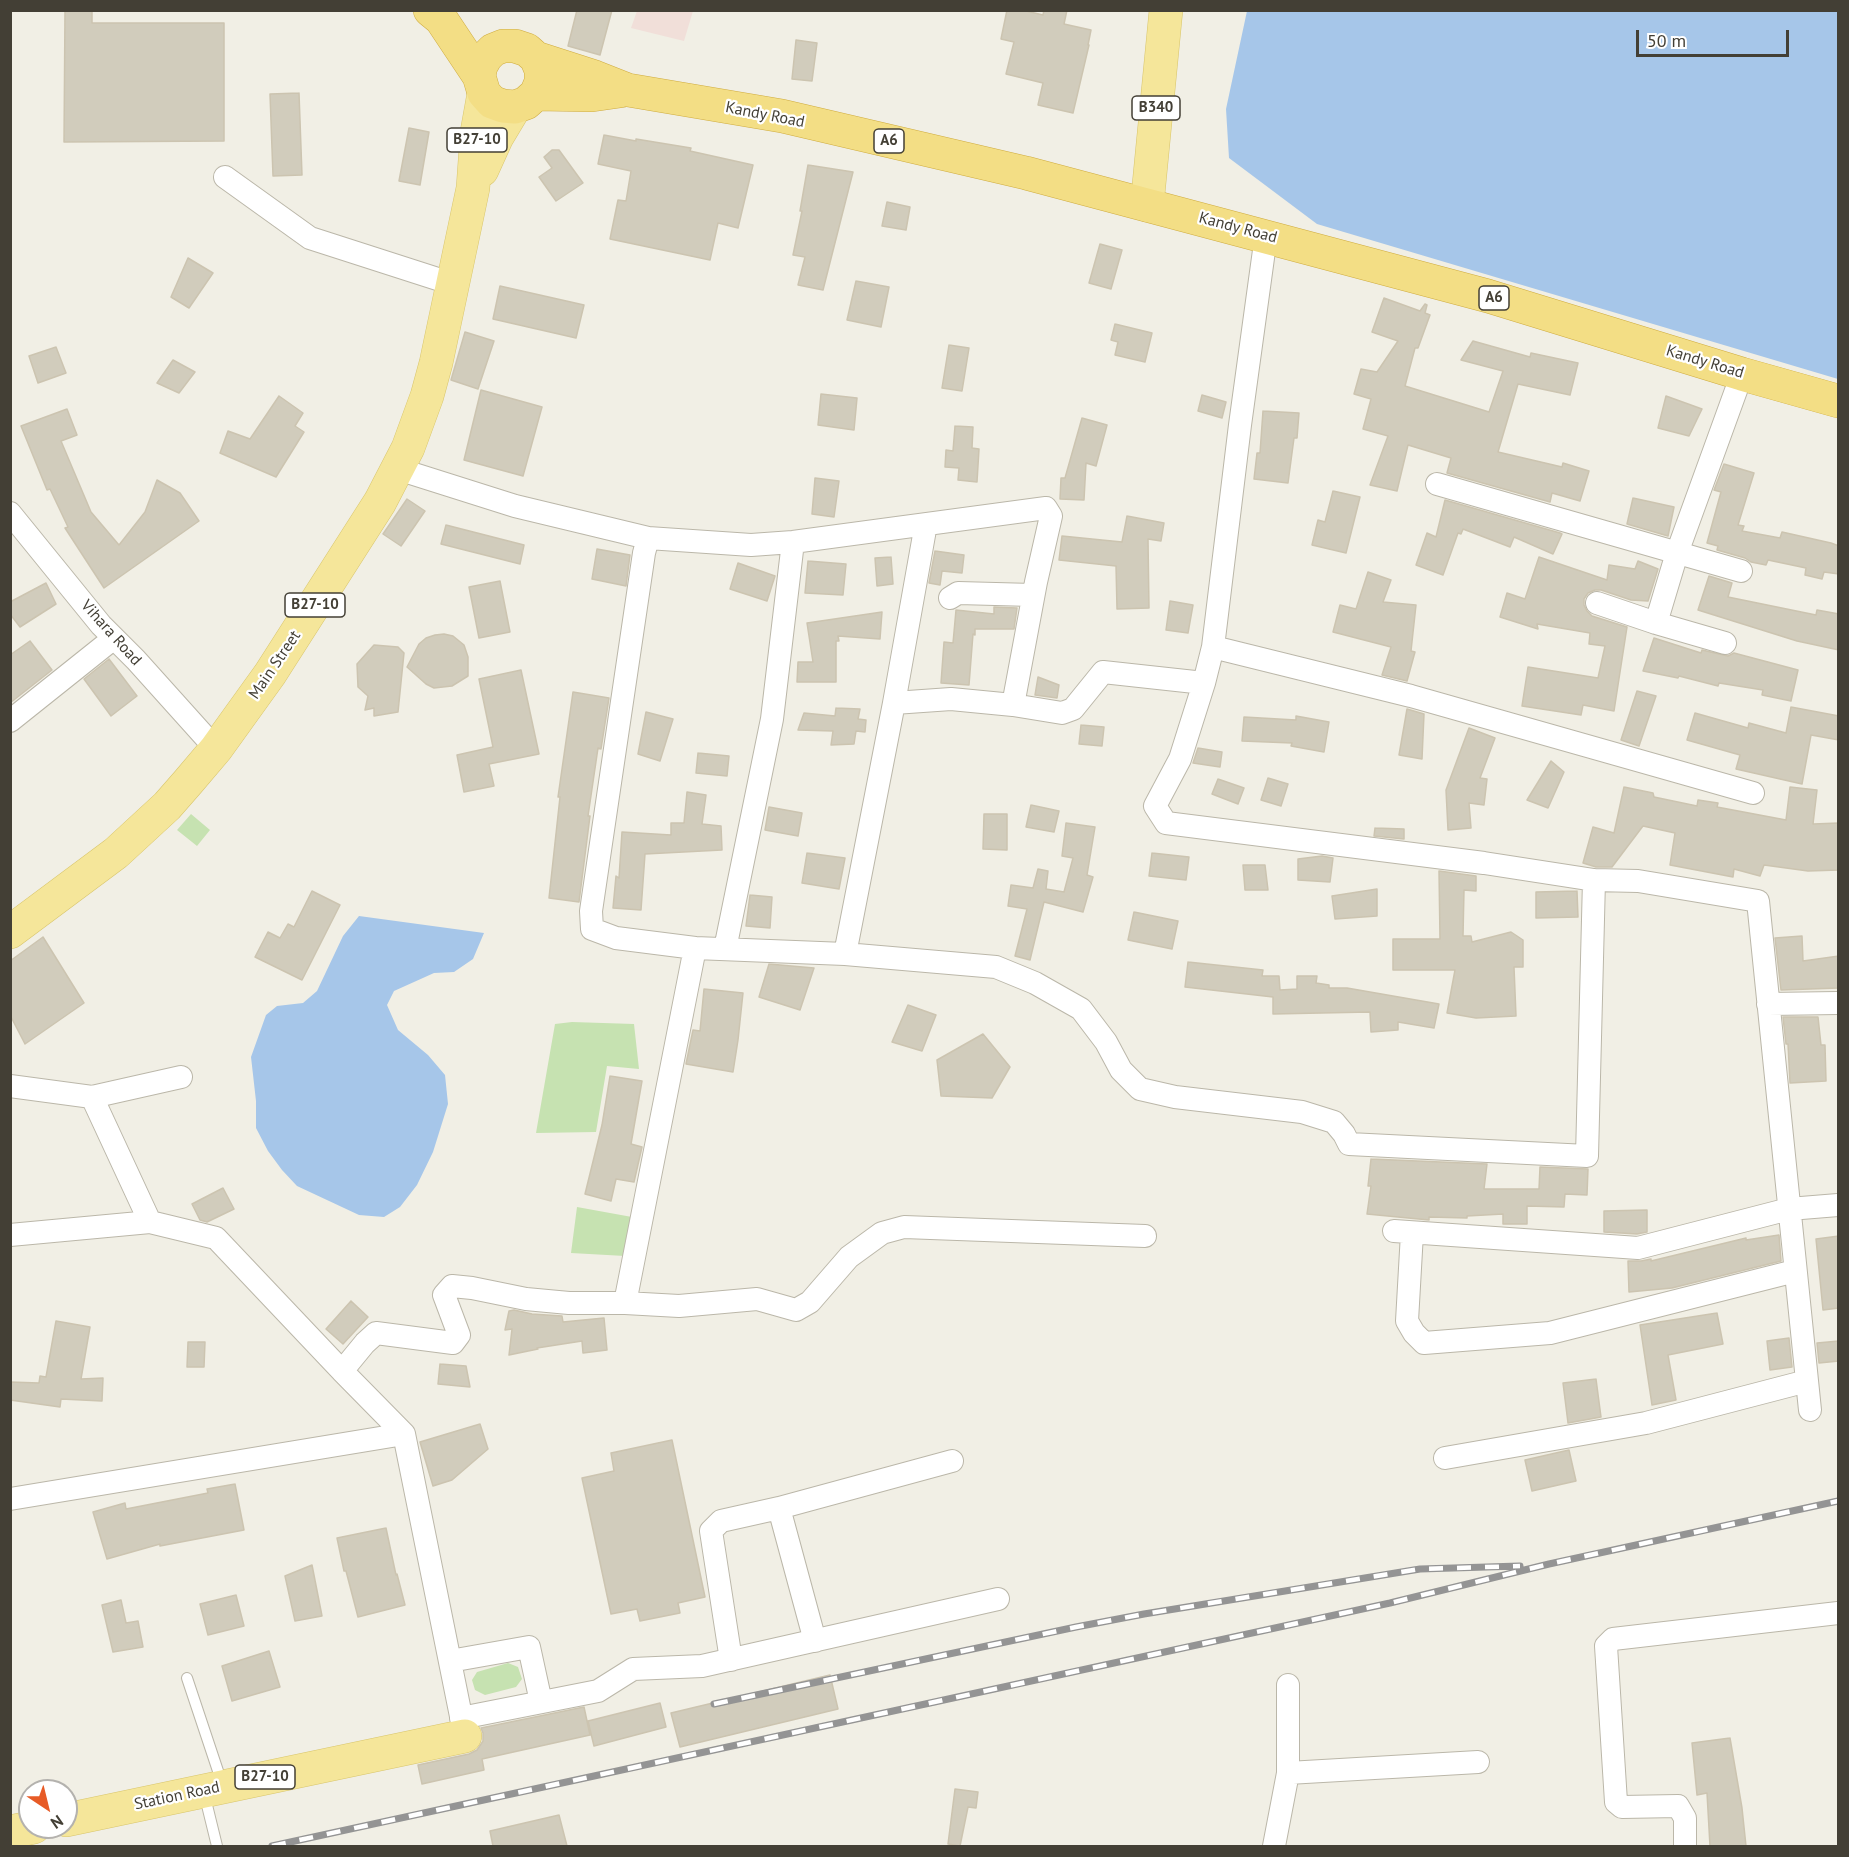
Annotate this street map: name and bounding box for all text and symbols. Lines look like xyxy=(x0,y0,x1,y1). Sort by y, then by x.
scale bar xyxy=(1639,18,1792,56)
text: 50 m xyxy=(1647,29,1686,52)
road number: B340 xyxy=(1132,96,1180,120)
street label: Kandy Road xyxy=(724,98,806,132)
road number: B27-10 xyxy=(447,128,507,152)
road number: A6 xyxy=(874,129,904,153)
street label: Kandy Road xyxy=(1197,208,1279,248)
road number: A6 xyxy=(1479,286,1509,310)
street label: Kandy Road xyxy=(1664,341,1746,383)
road number: B27-10 xyxy=(285,593,345,617)
street label: Vihara Road xyxy=(77,596,145,670)
street label: Main Street xyxy=(245,627,305,703)
road number: B27-10 xyxy=(235,1765,295,1789)
street label: Station Road xyxy=(132,1778,222,1814)
north arrow xyxy=(18,1779,78,1839)
text: N xyxy=(47,1811,67,1833)

